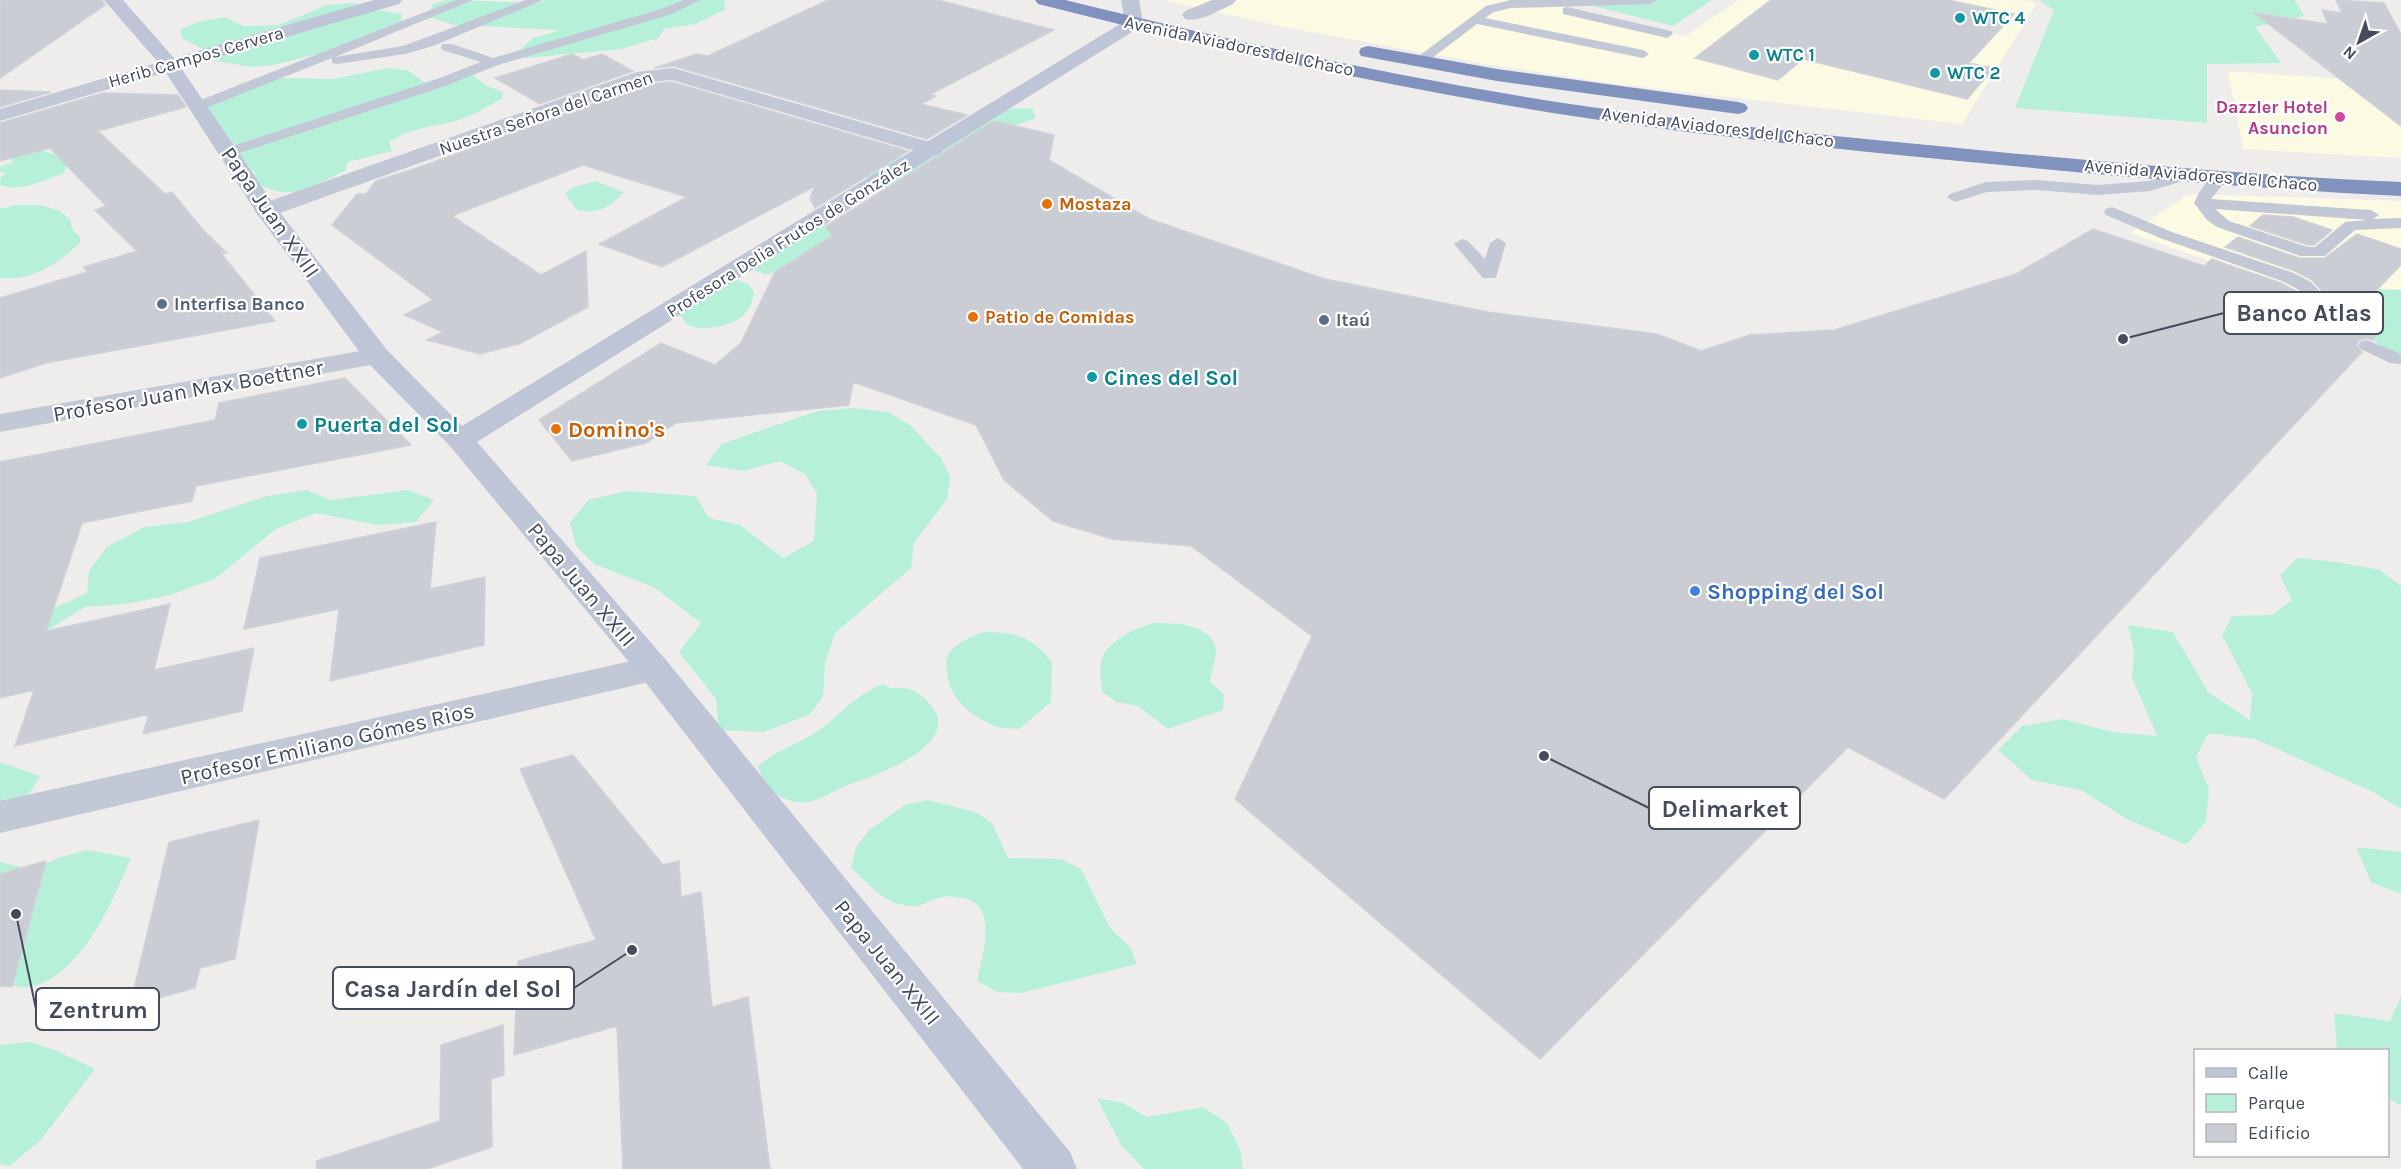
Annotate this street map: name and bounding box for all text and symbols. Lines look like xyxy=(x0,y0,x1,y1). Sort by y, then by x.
place label: WTC 4 xyxy=(1972,7,2026,29)
street label: Avenida Aviadores del Chaco xyxy=(1122,11,1356,81)
marker: WTC 4 xyxy=(1953,11,1967,25)
north arrow xyxy=(2329,12,2389,72)
street label: Herib Campos Cervera xyxy=(106,21,286,93)
text: N xyxy=(2339,42,2360,64)
place label: WTC 1 xyxy=(1766,44,1815,66)
marker: WTC 1 xyxy=(1747,48,1761,62)
place label: WTC 2 xyxy=(1947,62,2000,84)
street label: Nuestra Señora del Carmen xyxy=(436,66,656,160)
marker: WTC 2 xyxy=(1928,66,1942,80)
place label: Dazzler Hotel Asuncion xyxy=(2216,96,2328,139)
street label: Avenida Aviadores del Chaco xyxy=(1601,102,1835,152)
marker: Dazzler Hotel Asuncion xyxy=(2333,110,2347,124)
street label: Papa Juan XXIII xyxy=(215,142,325,283)
street label: Profesora Delia Frutos de González xyxy=(662,154,914,322)
street label: Avenida Aviadores del Chaco xyxy=(2084,154,2318,196)
place label: Mostaza xyxy=(1059,193,1132,215)
marker: Mostaza xyxy=(1040,197,1054,211)
callout: Banco Atlas xyxy=(2224,292,2383,334)
place label: Interfisa Banco xyxy=(174,293,305,315)
marker: Interfisa Banco xyxy=(155,297,169,311)
text: Banco Atlas xyxy=(2236,299,2372,327)
place label: Patio de Comidas xyxy=(985,306,1135,328)
place label: Itaú xyxy=(1336,309,1370,331)
marker: Patio de Comidas xyxy=(966,310,980,324)
marker: Itaú xyxy=(1317,313,1331,327)
street label: Profesor Juan Max Boettner xyxy=(51,354,325,428)
place label: Cines del Sol xyxy=(1104,365,1238,391)
marker: Cines del Sol xyxy=(1085,370,1099,384)
place label: Puerta del Sol xyxy=(314,412,459,438)
marker: Puerta del Sol xyxy=(295,417,309,431)
place label: Domino's xyxy=(568,417,665,443)
marker: Domino's xyxy=(549,422,563,436)
street label: Papa Juan XXIII xyxy=(522,517,641,652)
place label: Shopping del Sol xyxy=(1707,579,1884,605)
marker: Shopping del Sol xyxy=(1688,584,1702,598)
street label: Profesor Emiliano Gómes Rios xyxy=(178,697,477,791)
callout: Delimarket xyxy=(1649,787,1800,829)
text: Delimarket xyxy=(1662,795,1789,823)
street label: Papa Juan XXIII xyxy=(829,895,946,1031)
callout: Casa Jardín del Sol xyxy=(333,967,574,1009)
text: Casa Jardín del Sol xyxy=(345,975,561,1003)
callout: Zentrum xyxy=(36,988,159,1030)
text: Zentrum xyxy=(48,996,148,1024)
legend xyxy=(2194,1049,2389,1157)
text: Calle xyxy=(2248,1062,2288,1084)
text: Parque xyxy=(2248,1092,2305,1114)
text: Edificio xyxy=(2248,1122,2310,1144)

